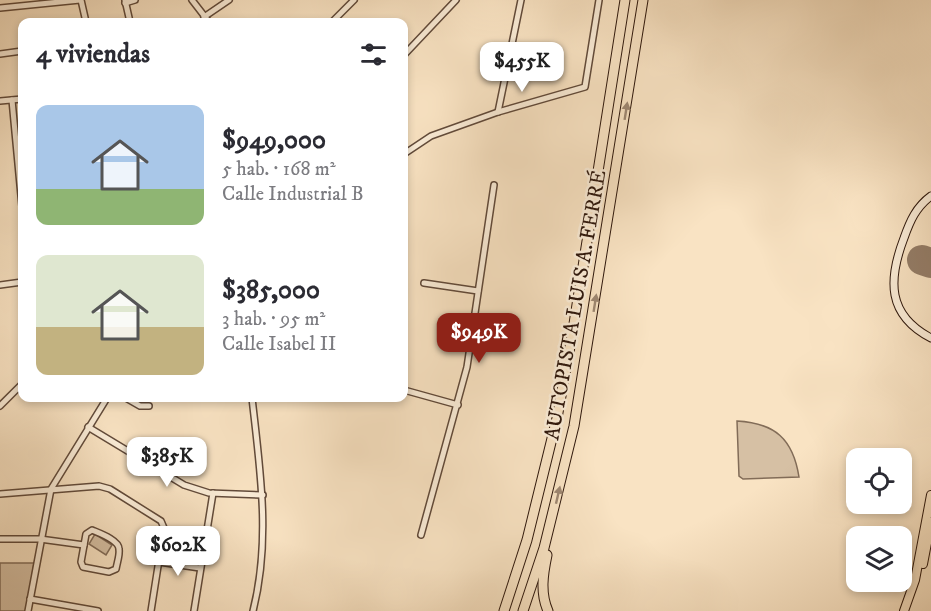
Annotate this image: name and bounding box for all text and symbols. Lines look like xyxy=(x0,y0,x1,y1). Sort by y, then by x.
text: 4 viviendas xyxy=(36,38,150,71)
icon: filters xyxy=(357,38,390,71)
pin: $455K xyxy=(480,42,564,93)
text: $455K xyxy=(494,49,550,74)
one-way arrow xyxy=(621,101,630,120)
text: $949,000 xyxy=(222,124,326,157)
icon: home xyxy=(84,129,156,201)
text: 5 hab. · 168 m² xyxy=(222,157,336,182)
street label: AUTOPISTA LUIS A. FERRÉ xyxy=(538,168,613,442)
text: Calle Industrial B xyxy=(222,182,364,207)
text: $385,000 xyxy=(222,274,320,307)
icon: home xyxy=(84,279,156,351)
one-way arrow xyxy=(591,294,600,313)
text: 3 hab. · 95 m² xyxy=(222,307,325,332)
pin: $949K xyxy=(437,313,521,364)
text: $949K xyxy=(451,320,507,345)
text: Calle Isabel II xyxy=(222,332,336,357)
pin: $385K xyxy=(125,437,209,488)
text: $385K xyxy=(141,444,193,469)
map controls xyxy=(846,448,912,592)
button: locate xyxy=(846,448,912,514)
one-way arrow xyxy=(554,486,564,504)
pin: $602K xyxy=(136,526,220,577)
button: layers xyxy=(846,526,912,592)
text: $602K xyxy=(150,533,206,558)

